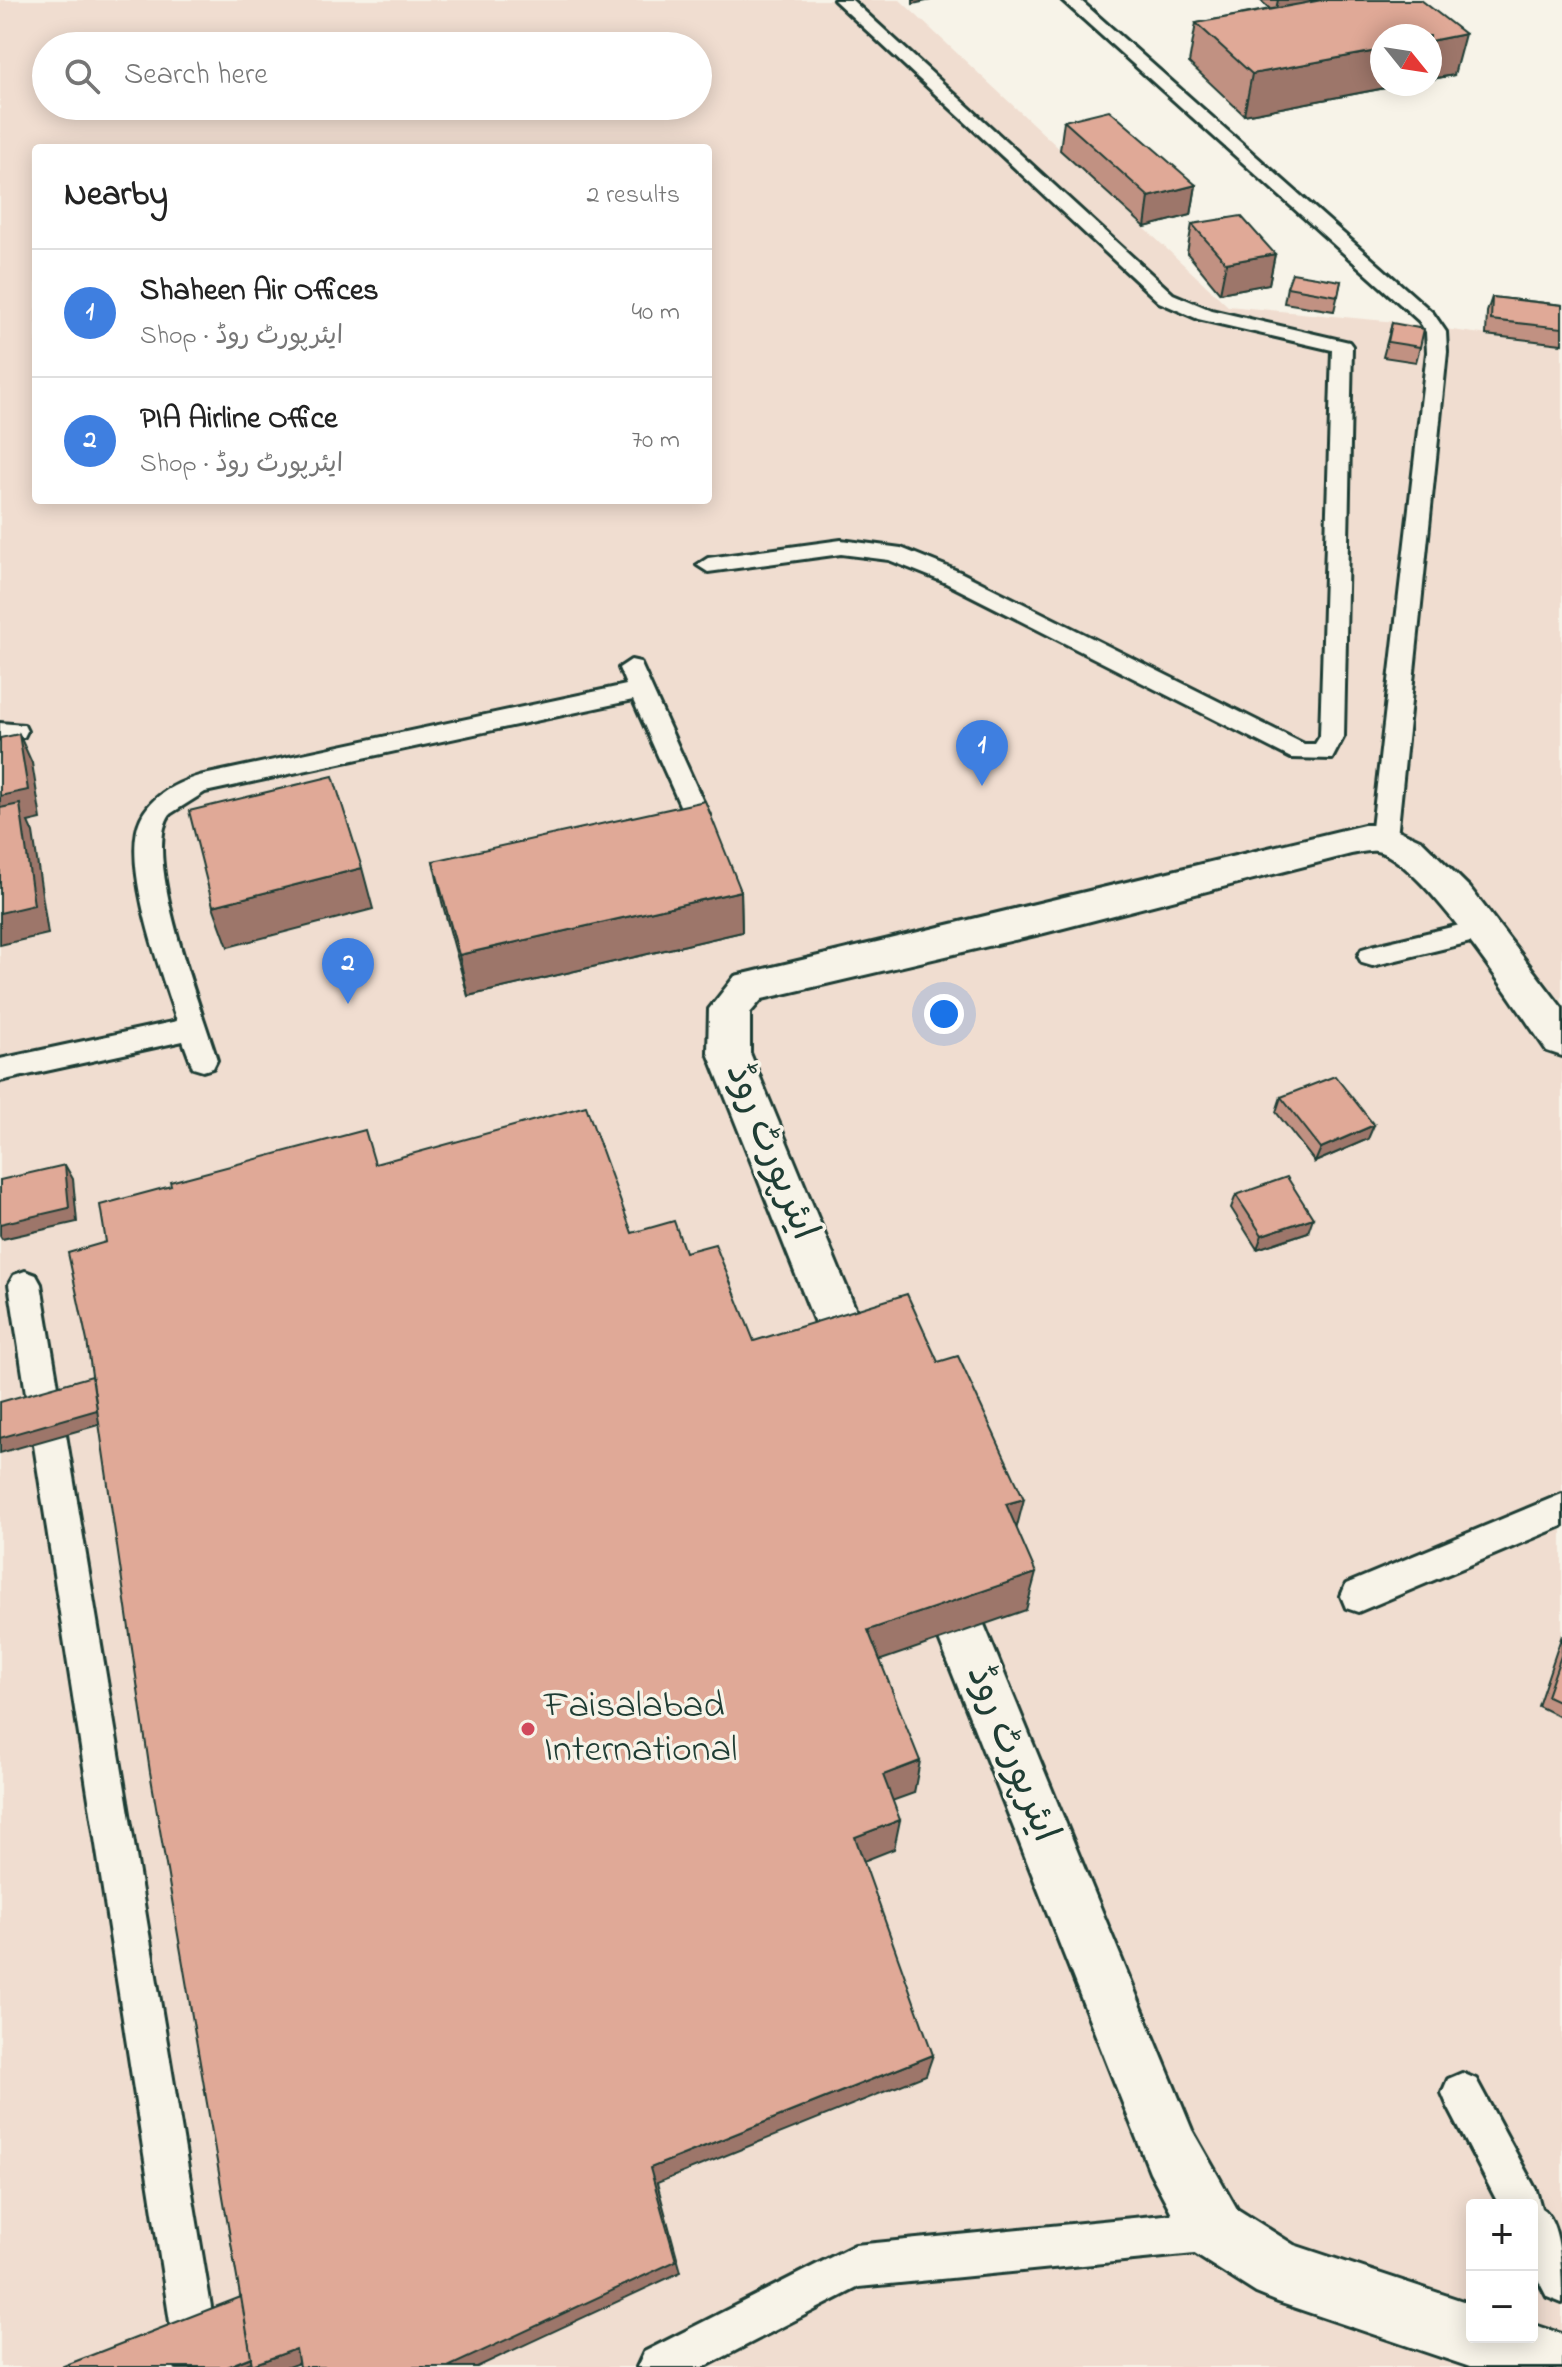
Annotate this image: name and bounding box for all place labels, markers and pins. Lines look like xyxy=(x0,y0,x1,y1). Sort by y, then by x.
pin: 1 xyxy=(956,720,1008,786)
pin: 2 xyxy=(322,938,374,1004)
place label: Faisalabad International xyxy=(543,1679,738,1779)
marker: Faisalabad International xyxy=(519,1720,537,1738)

